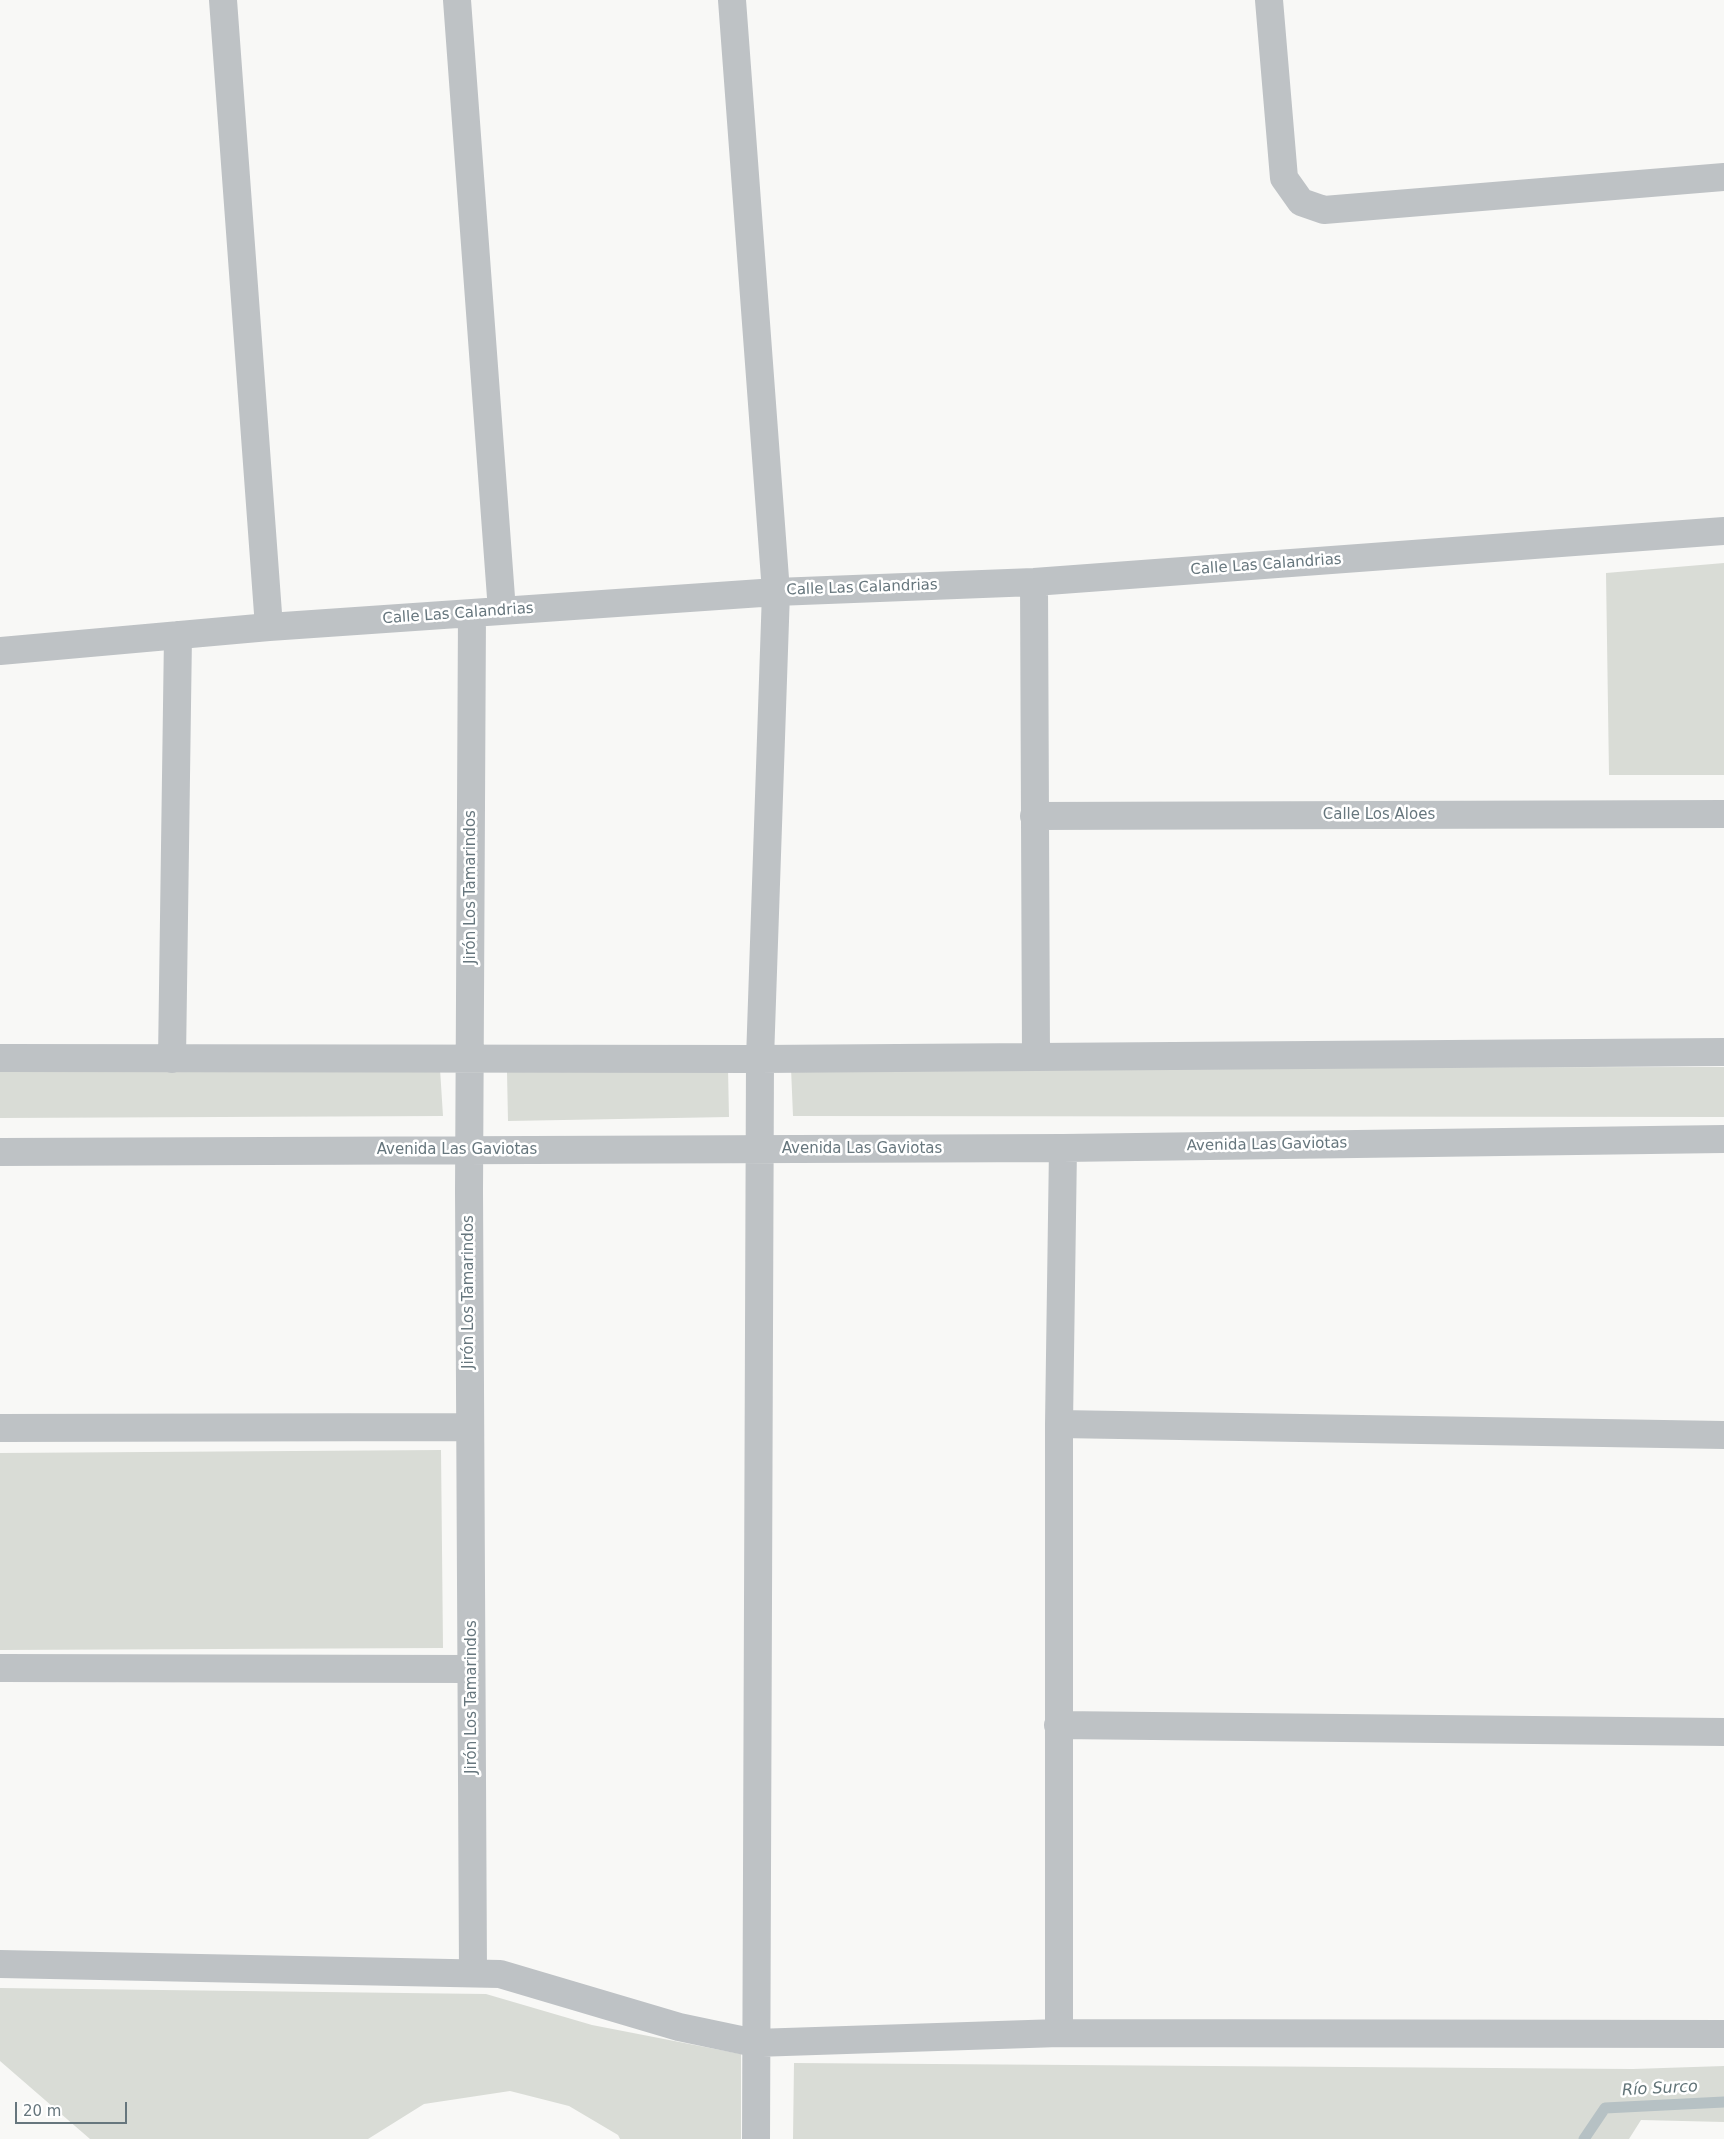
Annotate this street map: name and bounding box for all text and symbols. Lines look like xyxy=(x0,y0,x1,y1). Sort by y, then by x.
street label: Calle Las Calandrias xyxy=(1190,551,1342,579)
street label: Calle Las Calandrias xyxy=(786,576,938,600)
street label: Calle Las Calandrias xyxy=(382,600,534,628)
street label: Calle Los Aloes xyxy=(1323,806,1435,824)
street label: Jirón Los Tamarindos xyxy=(462,810,480,964)
street label: Avenida Las Gaviotas xyxy=(1187,1135,1347,1155)
street label: Avenida Las Gaviotas xyxy=(782,1140,942,1158)
street label: Avenida Las Gaviotas xyxy=(377,1141,537,1159)
street label: Jirón Los Tamarindos xyxy=(460,1215,478,1369)
street label: Jirón Los Tamarindos xyxy=(463,1620,481,1774)
water label: Río Surco xyxy=(1622,2077,1698,2101)
scale bar xyxy=(18,2092,130,2124)
text: 20 m xyxy=(23,2102,61,2120)

